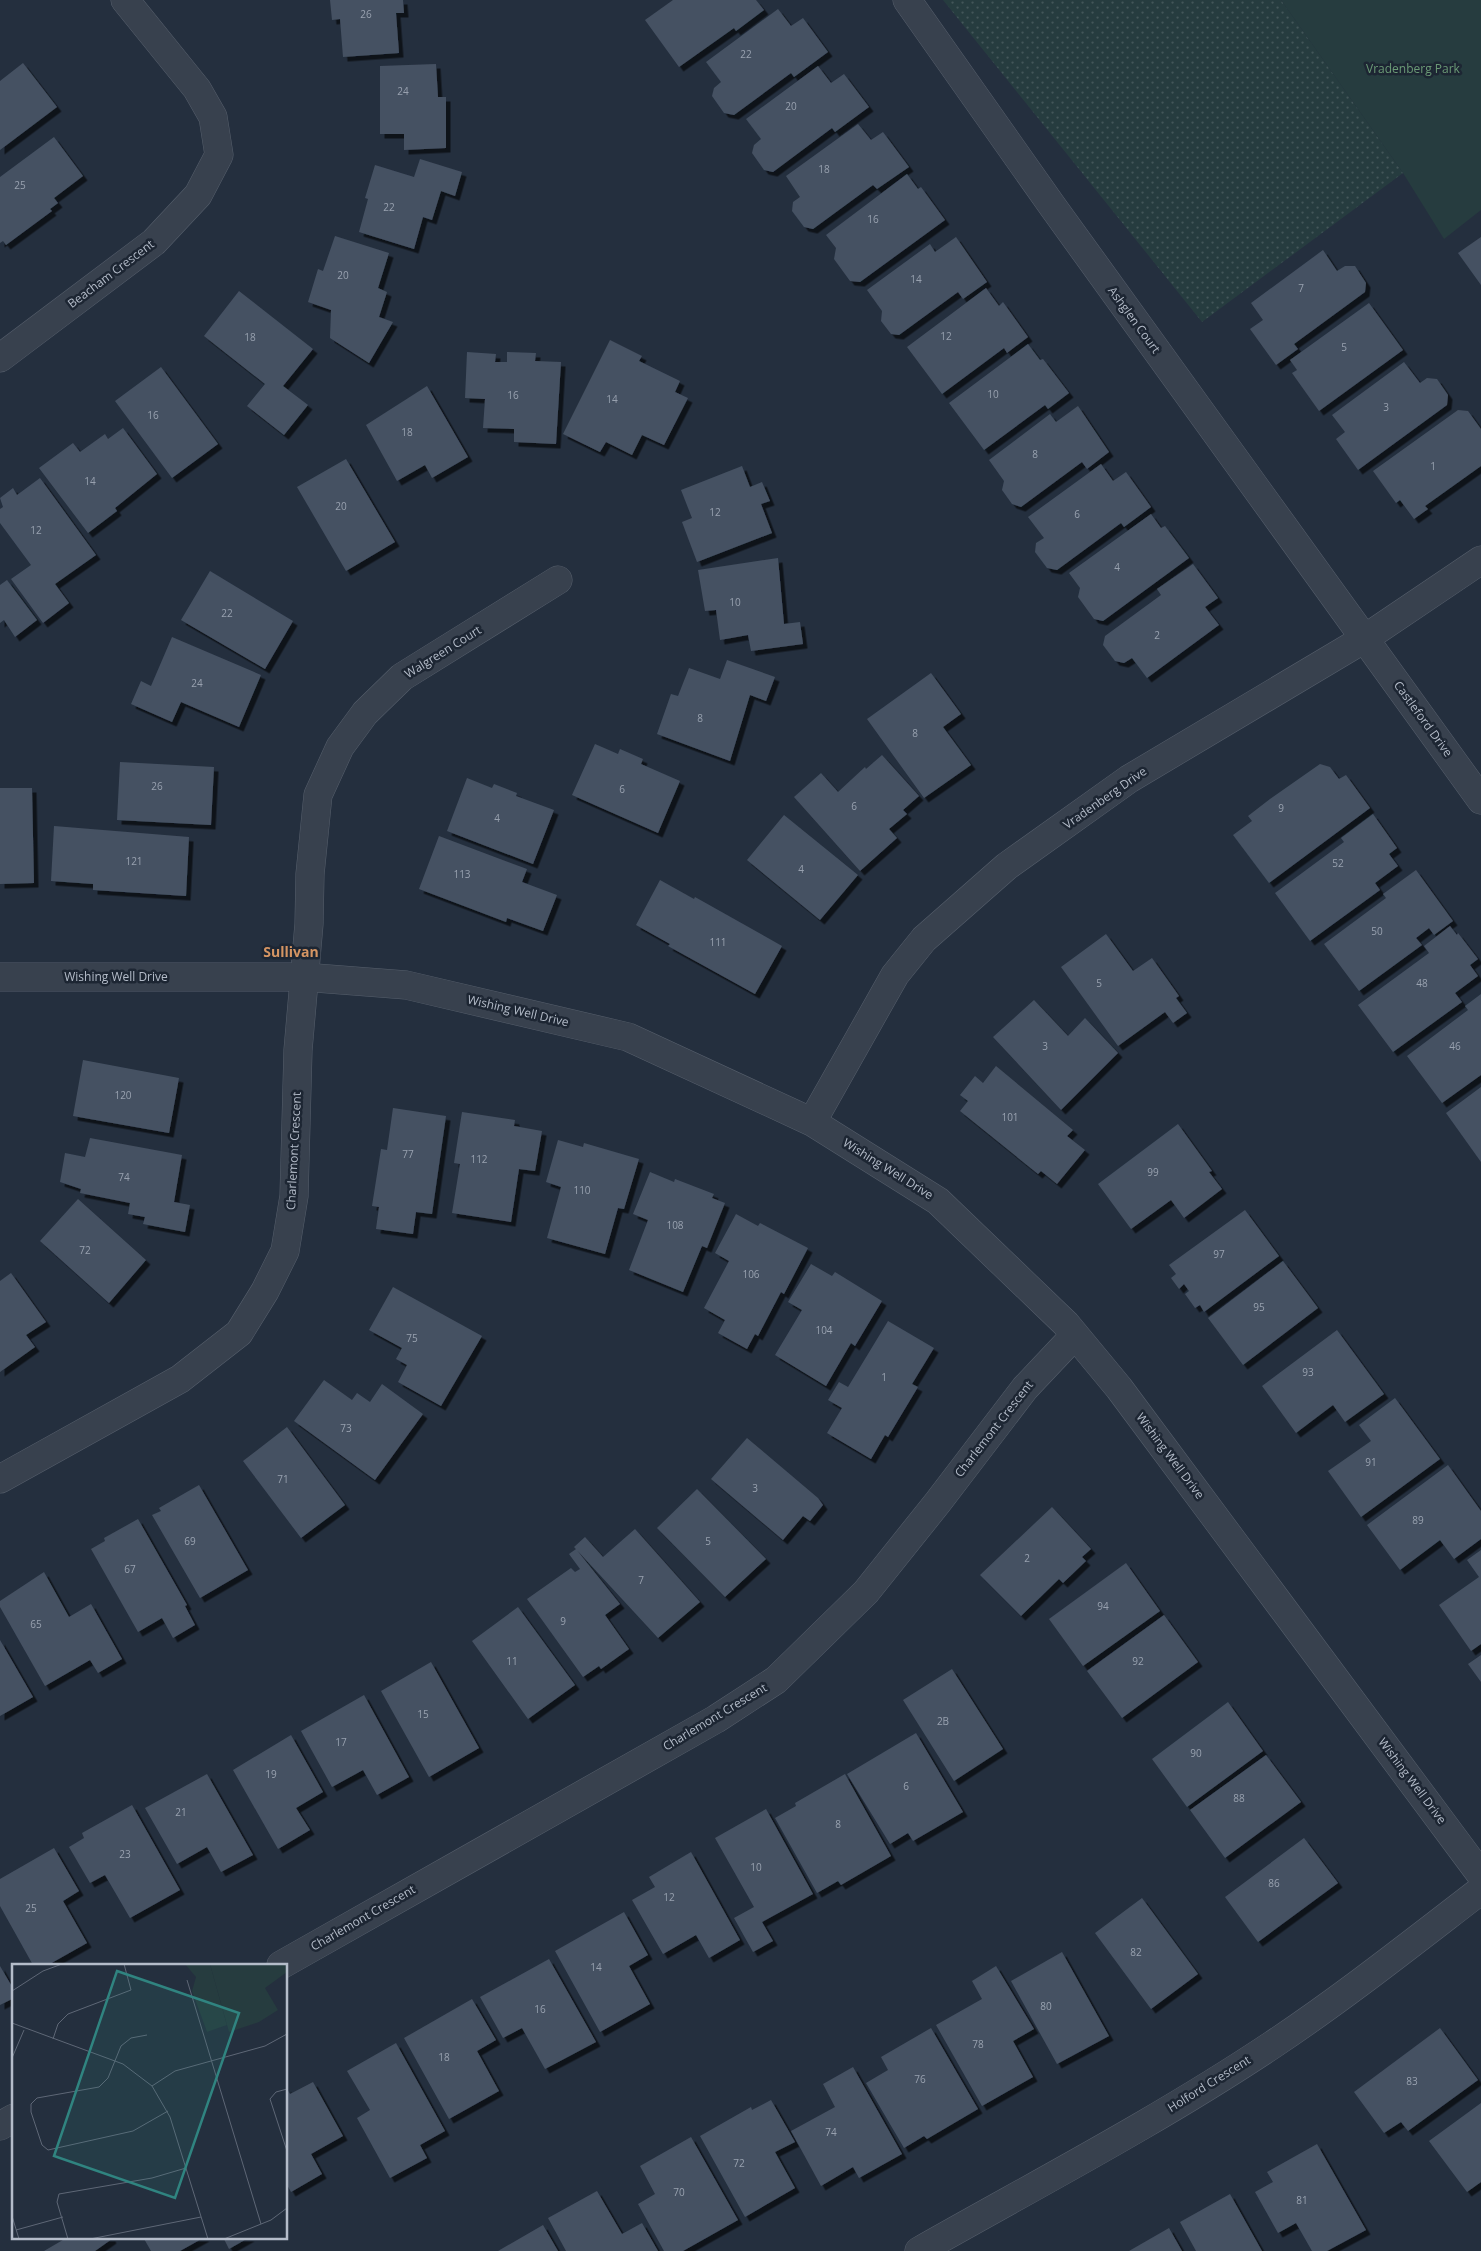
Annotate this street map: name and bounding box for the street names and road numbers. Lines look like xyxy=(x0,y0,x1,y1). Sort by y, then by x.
street label: Beacham Crescent xyxy=(64,235,157,312)
street label: Ashglen Court xyxy=(1104,283,1164,357)
street label: Walgreen Court xyxy=(401,621,484,682)
street label: Castleford Drive xyxy=(1390,677,1457,760)
street label: Vradenberg Drive xyxy=(1060,762,1150,833)
street label: Wishing Well Drive xyxy=(64,968,168,985)
street label: Wishing Well Drive xyxy=(466,991,571,1031)
street label: Charlemont Crescent xyxy=(282,1091,305,1211)
street label: Wishing Well Drive xyxy=(840,1134,937,1203)
street label: Charlemont Crescent xyxy=(950,1377,1037,1481)
street label: Wishing Well Drive xyxy=(1132,1409,1209,1502)
street label: Charlemont Crescent xyxy=(660,1679,770,1754)
street label: Wishing Well Drive xyxy=(1374,1734,1451,1827)
street label: Charlemont Crescent xyxy=(307,1881,418,1955)
street label: Holford Crescent xyxy=(1164,2051,1253,2116)

